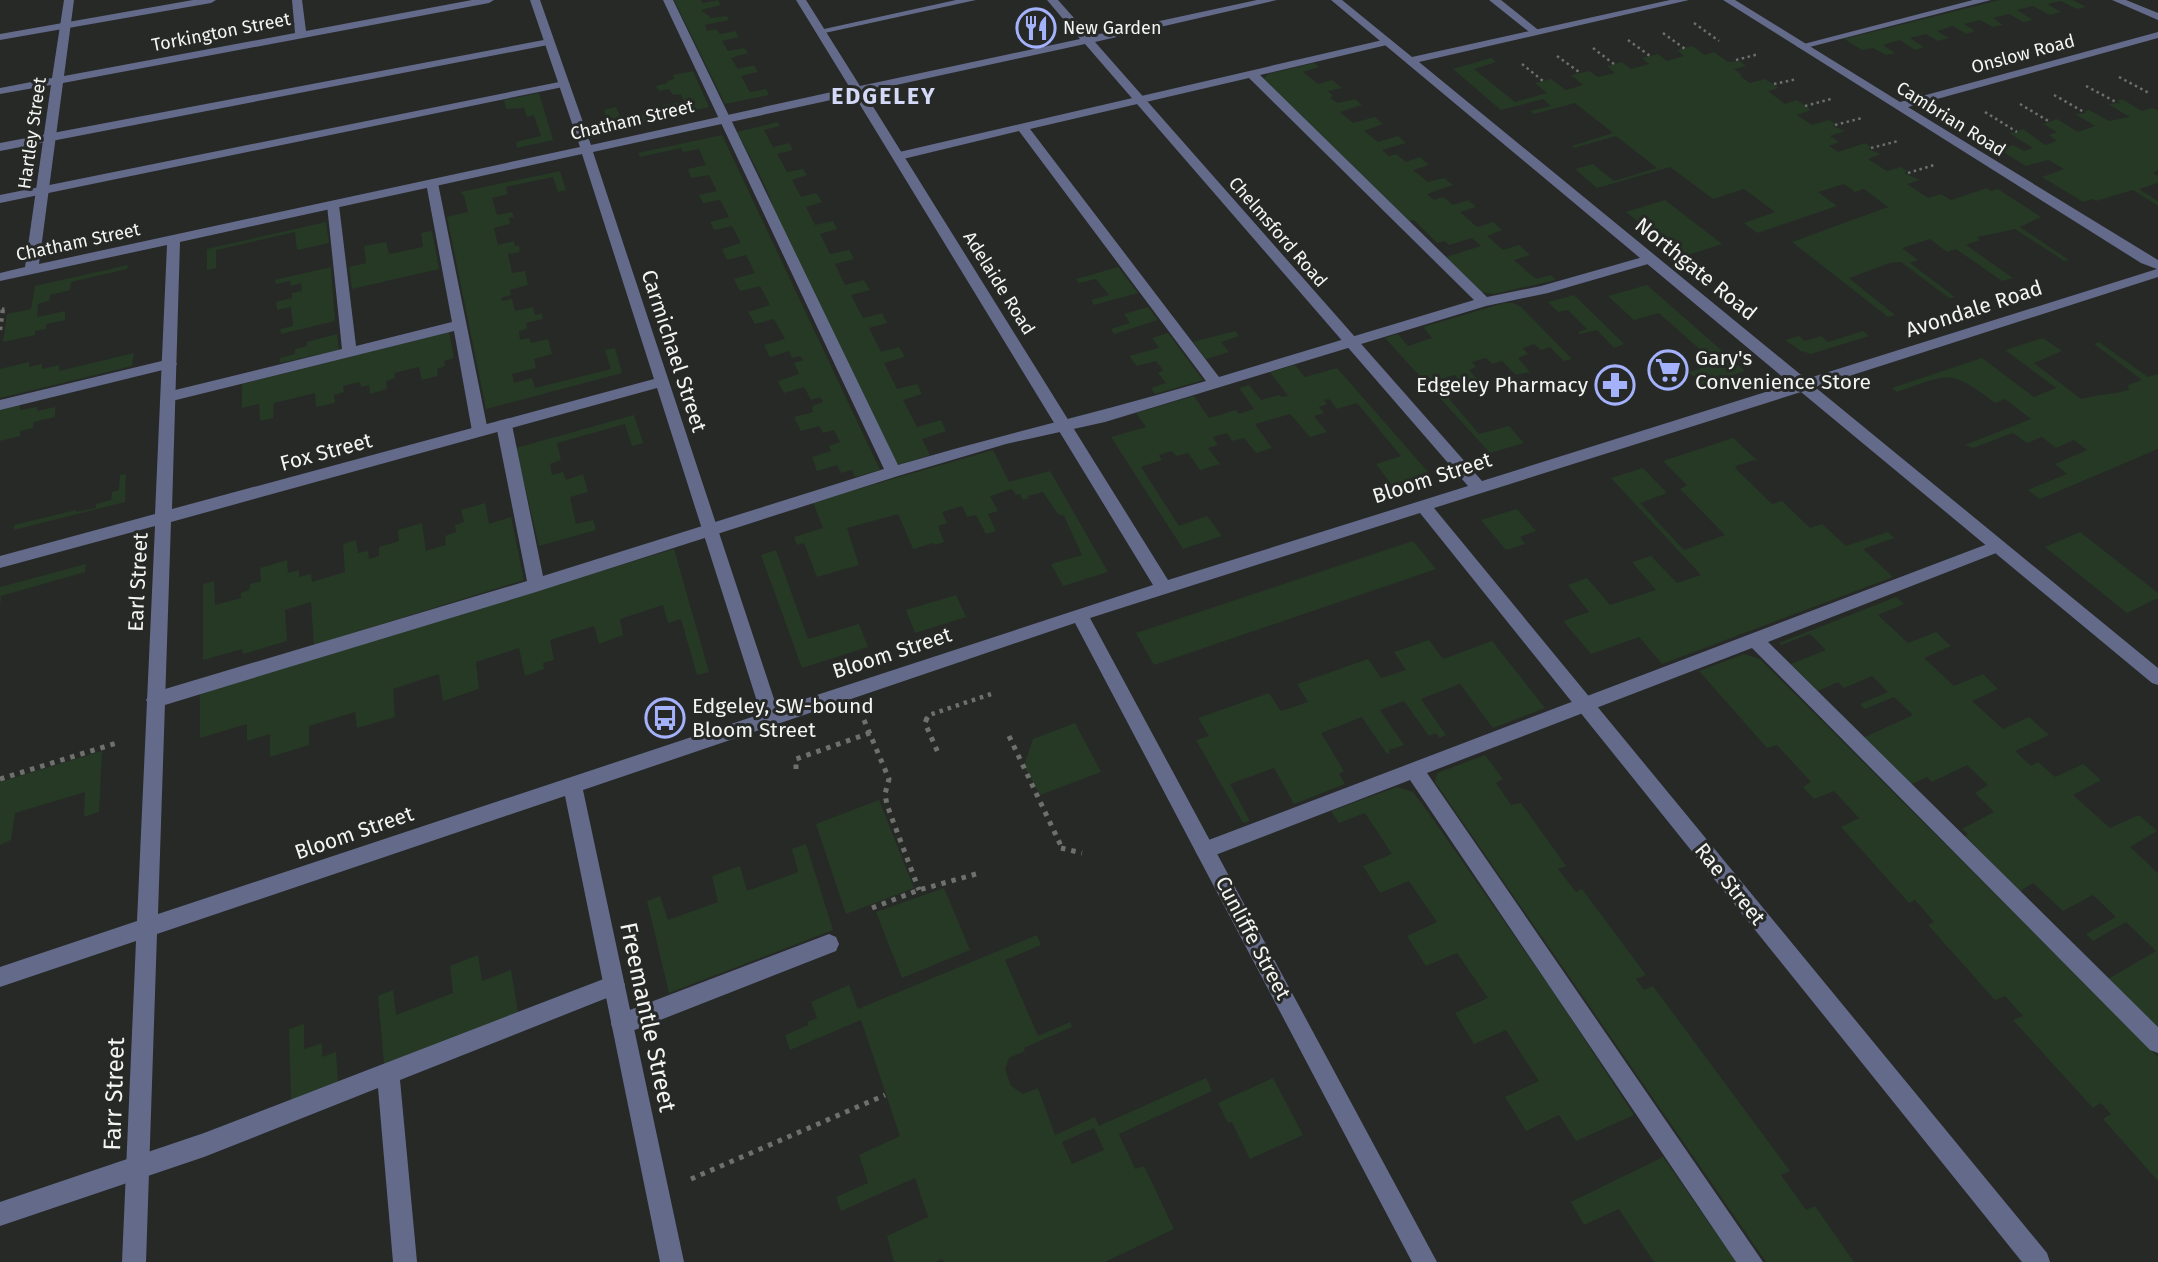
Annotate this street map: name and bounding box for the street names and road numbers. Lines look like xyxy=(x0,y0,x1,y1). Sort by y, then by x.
street label: Torkington Street xyxy=(150,8,293,56)
street label: Onslow Road xyxy=(1969,30,2077,78)
street label: Hartley Street xyxy=(13,75,51,190)
street label: Cambrian Road xyxy=(1892,77,2010,161)
street label: Chatham Street xyxy=(568,95,696,145)
street label: Chelmsford Road xyxy=(1224,172,1332,292)
street label: Northgate Road xyxy=(1630,212,1762,326)
street label: Chatham Street xyxy=(14,218,142,266)
street label: Adelaide Road xyxy=(958,227,1040,339)
street label: Carmichael Street xyxy=(636,267,713,436)
street label: Avondale Road xyxy=(1902,275,2046,343)
street label: Fox Street xyxy=(277,427,375,477)
street label: Bloom Street xyxy=(1369,446,1495,510)
street label: Earl Street xyxy=(122,531,154,632)
street label: Bloom Street xyxy=(829,621,955,685)
street label: Bloom Street xyxy=(291,800,417,865)
street label: Rae Street xyxy=(1689,838,1771,931)
street label: Cunliffe Street xyxy=(1210,872,1297,1004)
street label: Freemantle Street xyxy=(614,920,682,1115)
street label: Farr Street xyxy=(98,1037,130,1151)

